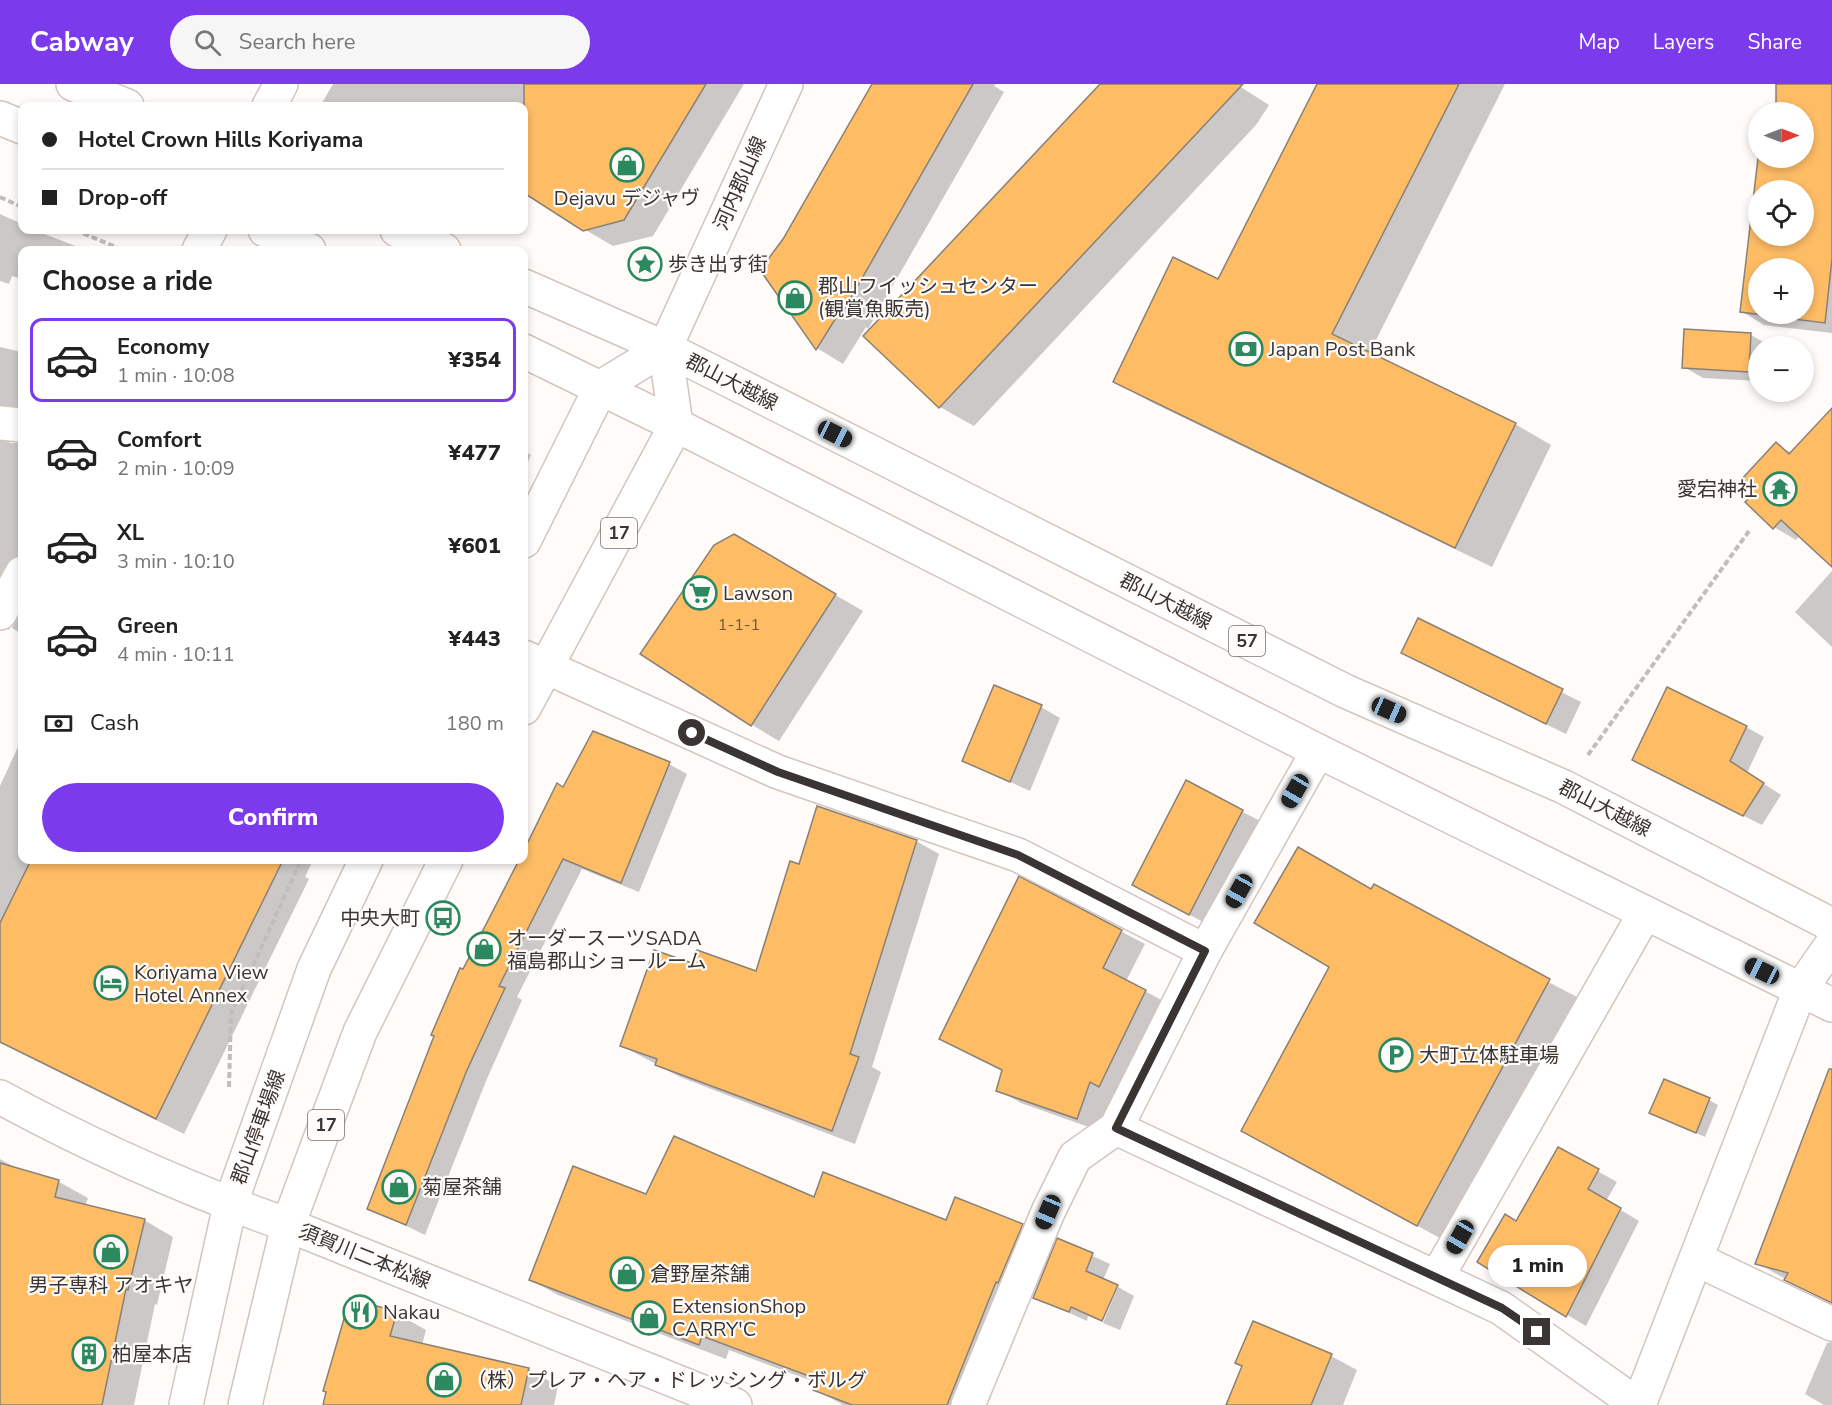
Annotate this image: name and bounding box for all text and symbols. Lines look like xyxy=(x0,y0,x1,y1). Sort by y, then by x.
search box xyxy=(170,15,590,69)
text: Cabway xyxy=(30,23,134,61)
icon: search xyxy=(191,26,224,59)
text: Search here xyxy=(239,27,355,57)
text: Map xyxy=(1578,28,1620,56)
text: Layers xyxy=(1653,28,1714,56)
text: Share xyxy=(1747,28,1802,56)
north arrow xyxy=(1748,102,1814,168)
map controls xyxy=(1748,102,1814,402)
text: Hotel Crown Hills Koriyama xyxy=(78,125,363,155)
street label: 河内郡山線 xyxy=(708,132,773,234)
shop icon: Dejavu デジャヴ xyxy=(609,147,645,183)
button: locate xyxy=(1748,180,1814,246)
text: Drop-off xyxy=(78,183,167,213)
place label: Dejavu デジャヴ xyxy=(554,185,700,212)
place icon: 歩き出す街 xyxy=(627,246,663,282)
place label: 歩き出す街 xyxy=(668,251,768,278)
button: + xyxy=(1748,258,1814,324)
text: Choose a ride xyxy=(42,263,213,300)
place label: 郡山フイッシュセンター (観賞魚販売) xyxy=(818,273,1038,323)
shop icon: 郡山フイッシュセンター (観賞魚販売) xyxy=(777,280,813,316)
bank icon: Japan Post Bank xyxy=(1228,331,1264,367)
text: Economy xyxy=(117,332,209,362)
icon: car xyxy=(45,333,99,387)
place label: Japan Post Bank xyxy=(1268,336,1416,363)
button: − xyxy=(1748,336,1814,402)
text: ¥354 xyxy=(448,345,501,375)
street label: 郡山大越線 xyxy=(681,348,782,417)
text: 1 min · 10:08 xyxy=(117,362,235,389)
car xyxy=(815,418,855,450)
text: Comfort xyxy=(117,425,201,455)
icon: car xyxy=(45,426,99,480)
text: ¥477 xyxy=(448,438,501,468)
text: 2 min · 10:09 xyxy=(117,455,235,482)
temple icon: 愛宕神社 xyxy=(1762,471,1798,507)
place label: 愛宕神社 xyxy=(1677,476,1757,503)
text: XL xyxy=(117,518,144,548)
road number: 17 xyxy=(601,518,637,548)
icon: car xyxy=(45,519,99,573)
text: ¥601 xyxy=(448,531,501,561)
text: 3 min · 10:10 xyxy=(117,548,235,575)
street label: 郡山大越線 xyxy=(1115,567,1216,636)
supermarket icon: Lawson xyxy=(682,575,718,611)
place label: Lawson xyxy=(723,580,793,607)
text: Green xyxy=(117,611,178,641)
icon: car xyxy=(45,612,99,666)
house number: 1-1-1 xyxy=(718,614,760,636)
text: ¥443 xyxy=(448,624,501,654)
road number: 57 xyxy=(1229,626,1265,656)
text: 4 min · 10:11 xyxy=(117,641,235,668)
car xyxy=(1369,694,1409,726)
icon: cash xyxy=(42,707,75,740)
text: Cash xyxy=(90,708,139,738)
text: 180 m xyxy=(446,710,504,737)
route start xyxy=(678,719,705,746)
car xyxy=(1278,771,1312,811)
street label: 郡山大越線 xyxy=(1554,774,1655,843)
button: Confirm xyxy=(42,783,504,852)
car xyxy=(1222,871,1256,911)
bus stop icon: 中央大町 xyxy=(425,900,461,936)
place label: 中央大町 xyxy=(340,905,420,932)
place label: オーダースーツSADA 福島郡山ショールーム xyxy=(507,925,706,975)
shop icon: オーダースーツSADA 福島郡山ショールーム xyxy=(466,931,502,967)
car xyxy=(1742,955,1782,987)
place label: Koriyama View Hotel Annex xyxy=(134,959,269,1009)
hotel icon: Koriyama View Hotel Annex xyxy=(93,965,129,1001)
parking icon: 大町立体駐車場 xyxy=(1378,1037,1414,1073)
place label: 大町立体駐車場 xyxy=(1419,1042,1559,1069)
street label: 郡山停車場線 xyxy=(225,1066,292,1188)
road number: 17 xyxy=(308,1110,344,1140)
shop icon: 菊屋茶舗 xyxy=(381,1169,417,1205)
place label: 菊屋茶舗 xyxy=(422,1174,502,1201)
car xyxy=(1033,1192,1063,1232)
car xyxy=(1443,1217,1477,1257)
street label: 須賀川二本松線 xyxy=(295,1218,435,1295)
shop icon: 男子専科 アオキヤ xyxy=(93,1234,129,1270)
callout: 1 min xyxy=(1488,1245,1586,1287)
text: 1 min xyxy=(1511,1252,1564,1279)
shop icon: 倉野屋茶舗 xyxy=(609,1256,645,1292)
place label: 倉野屋茶舗 xyxy=(650,1261,750,1288)
place label: 男子専科 アオキヤ xyxy=(28,1272,194,1299)
place label: ExtensionShop CARRY'C xyxy=(672,1293,806,1343)
restaurant icon: Nakau xyxy=(342,1294,378,1330)
place label: Nakau xyxy=(383,1299,440,1326)
shop icon: ExtensionShop CARRY'C xyxy=(631,1300,667,1336)
route end xyxy=(1523,1318,1550,1345)
building icon: 柏屋本店 xyxy=(71,1336,107,1372)
place label: 柏屋本店 xyxy=(112,1341,192,1368)
shop icon: （株）プレア・ヘア・ドレッシング・ボルグ xyxy=(426,1362,462,1398)
place label: （株）プレア・ヘア・ドレッシング・ボルグ xyxy=(467,1367,867,1394)

